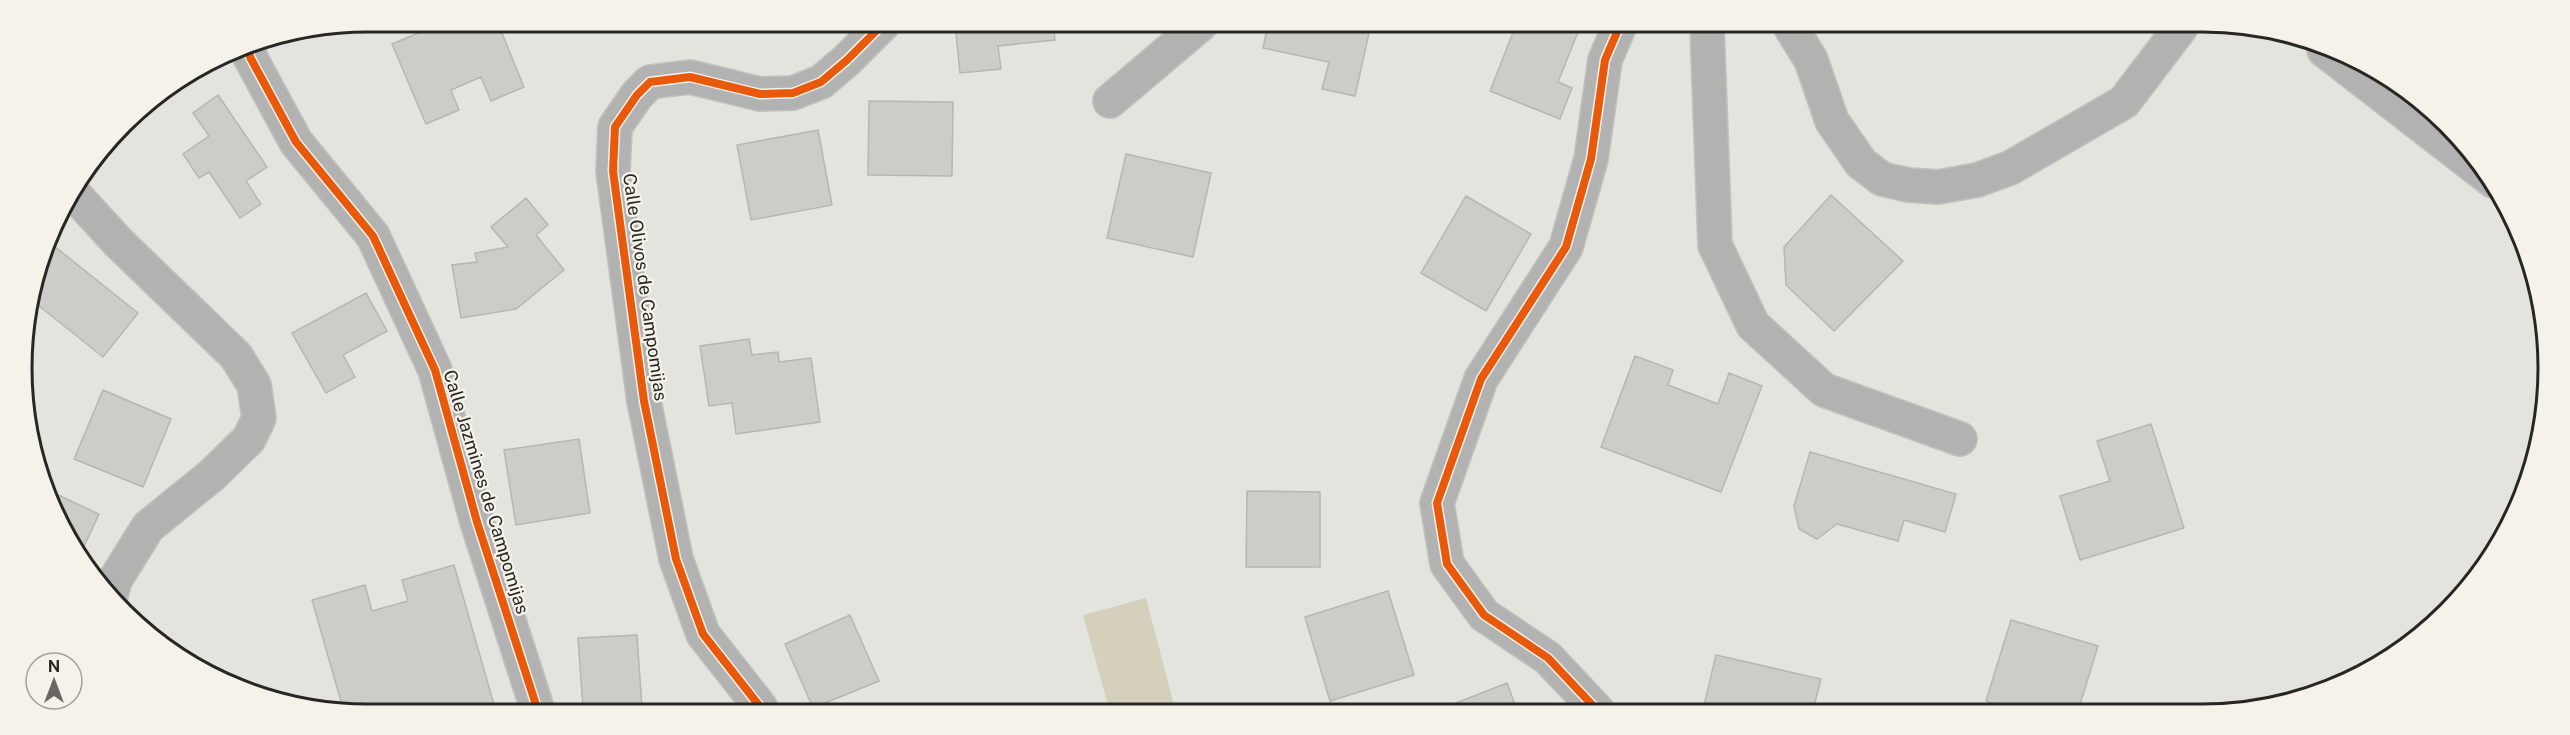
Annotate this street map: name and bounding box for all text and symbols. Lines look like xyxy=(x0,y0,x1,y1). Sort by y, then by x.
street label: Calle Olivos de Campomijas xyxy=(619,172,672,402)
street label: Calle Jazmines de Campomijas xyxy=(439,367,534,616)
north arrow xyxy=(24,651,84,711)
text: N xyxy=(48,657,60,676)

